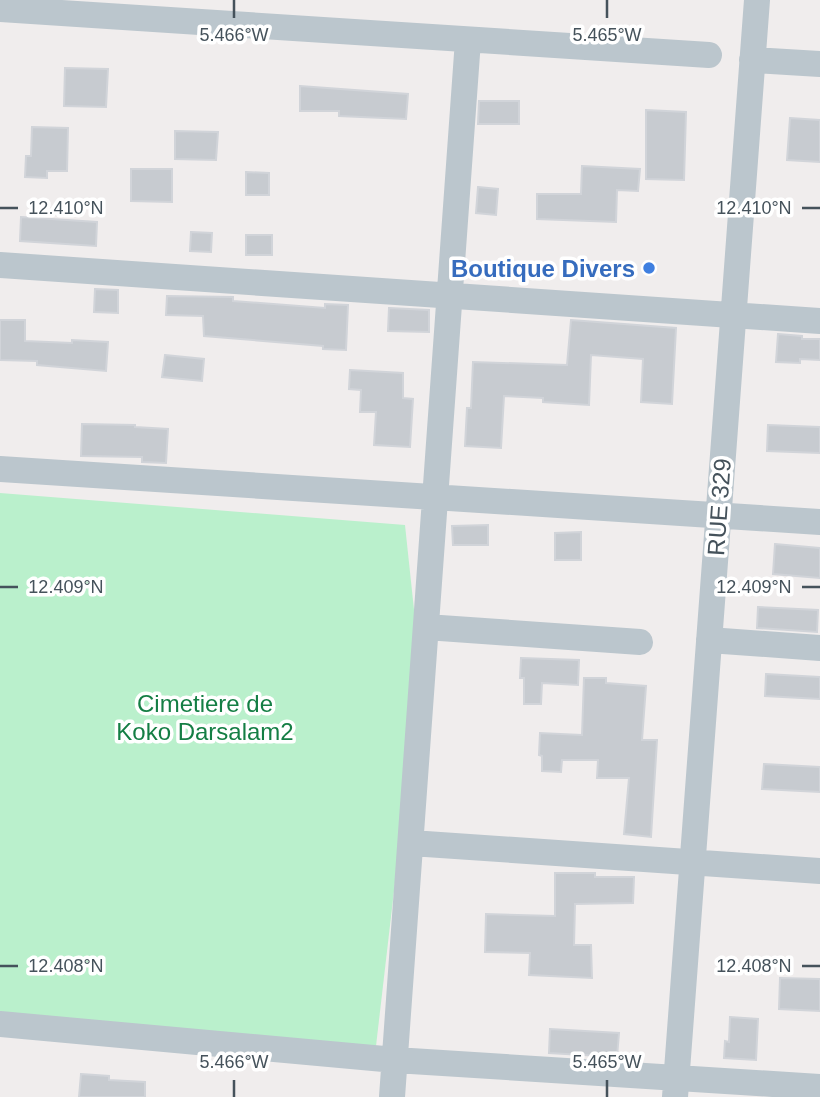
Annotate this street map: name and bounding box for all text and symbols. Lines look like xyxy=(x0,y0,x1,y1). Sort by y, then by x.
text: 5.466°W xyxy=(199,25,269,45)
text: 5.465°W xyxy=(572,25,642,45)
text: 12.410°N xyxy=(28,198,104,218)
text: 12.410°N xyxy=(716,198,792,218)
place label: Boutique Divers xyxy=(451,255,635,282)
marker: Boutique Divers xyxy=(641,260,657,276)
street label: RUE 329 xyxy=(702,457,736,557)
text: 12.409°N xyxy=(28,577,104,597)
text: 12.409°N xyxy=(716,577,792,597)
park label: Cimetiere de Koko Darsalam2 xyxy=(116,690,294,745)
text: 12.408°N xyxy=(28,956,104,976)
text: 12.408°N xyxy=(716,956,792,976)
text: 5.466°W xyxy=(199,1052,269,1072)
text: 5.465°W xyxy=(572,1052,642,1072)

